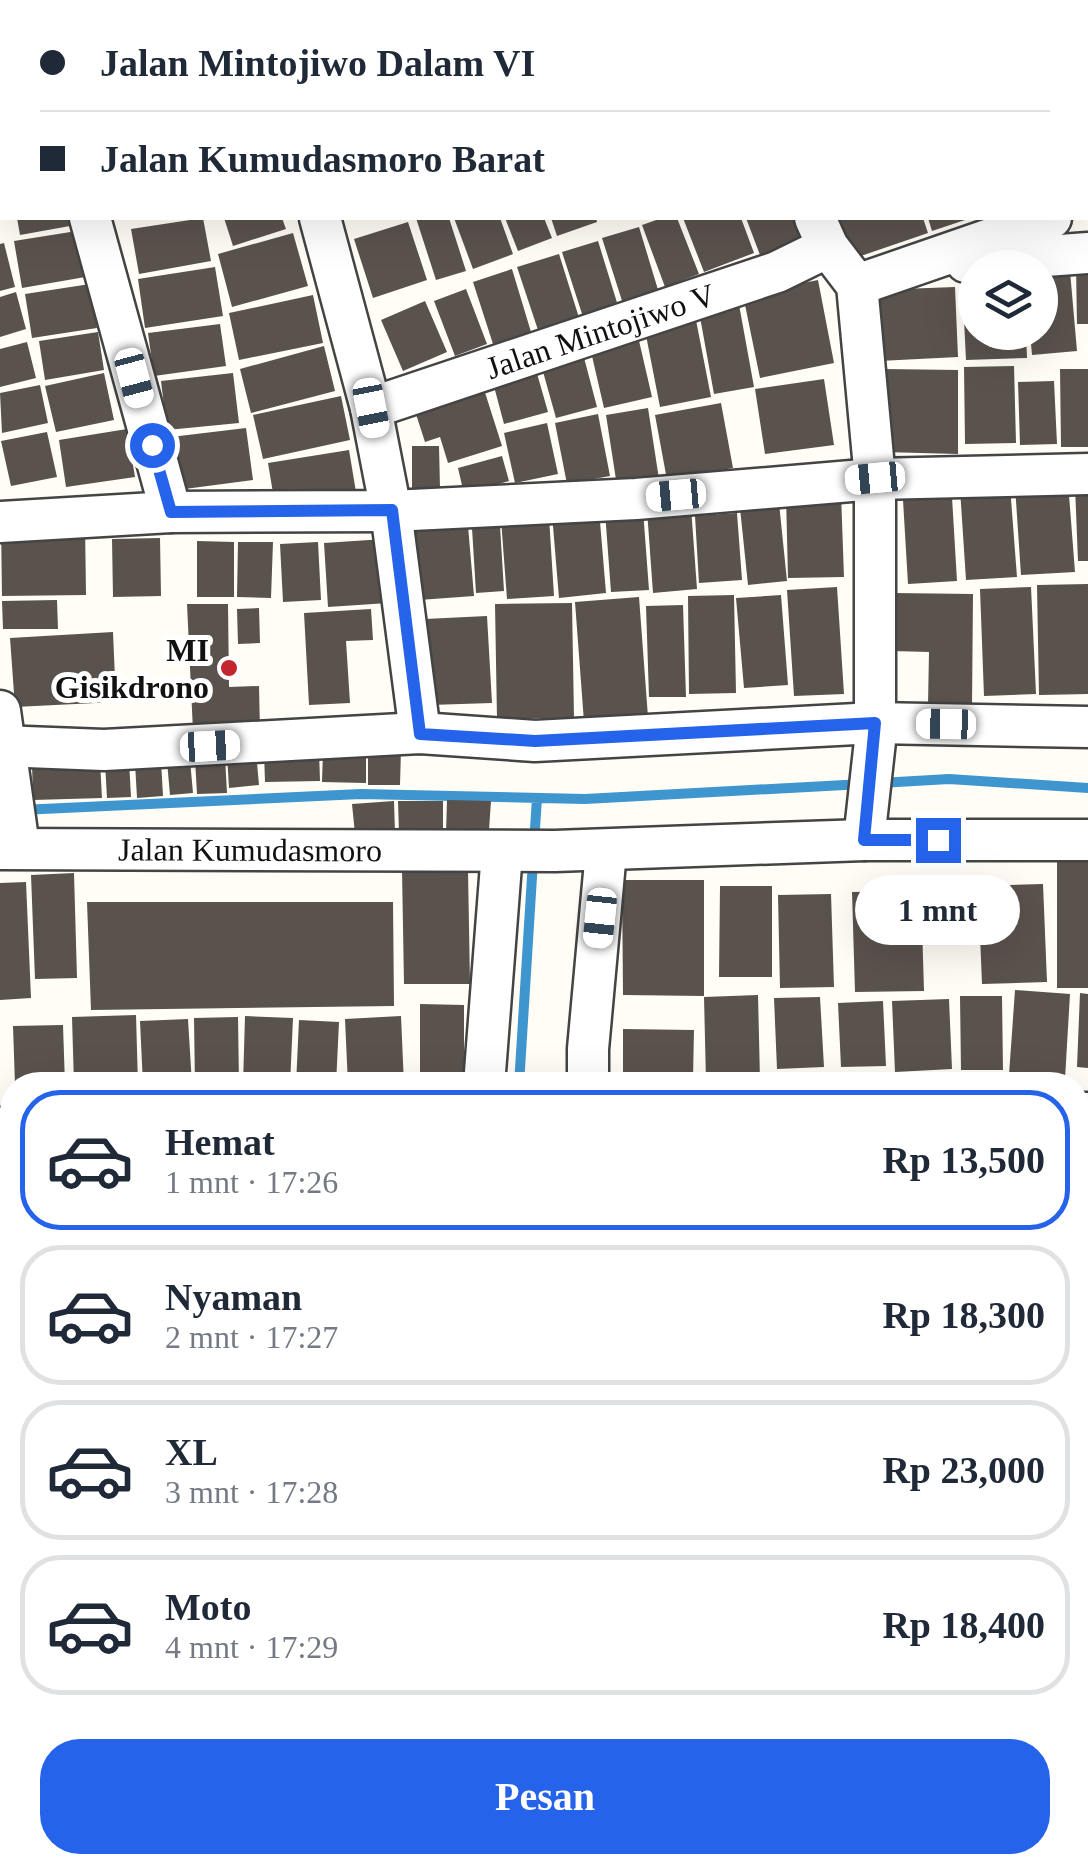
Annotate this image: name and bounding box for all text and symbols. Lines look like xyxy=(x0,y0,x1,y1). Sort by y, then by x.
text: Jalan Mintojiwo Dalam VI xyxy=(100,42,535,84)
text: Jalan Kumudasmoro Barat xyxy=(100,138,545,180)
map controls xyxy=(958,250,1058,350)
button: layers xyxy=(958,250,1058,350)
street label: Jalan Mintojiwo V xyxy=(481,276,720,386)
car xyxy=(112,345,156,411)
car xyxy=(351,376,391,440)
route start xyxy=(130,423,175,468)
car xyxy=(844,460,906,496)
car xyxy=(645,477,707,513)
place label: MI Gisikdrono xyxy=(55,632,209,705)
marker: MI Gisikdrono xyxy=(218,657,240,679)
car xyxy=(916,708,976,740)
car xyxy=(179,729,241,763)
route end xyxy=(916,818,961,863)
street label: Jalan Kumudasmoro xyxy=(118,831,382,868)
callout: 1 mnt xyxy=(856,875,1020,945)
car xyxy=(582,887,618,949)
text: 1 mnt xyxy=(898,892,977,928)
icon: car xyxy=(45,1115,135,1205)
text: Hemat xyxy=(165,1121,275,1163)
text: Rp 13,500 xyxy=(882,1139,1045,1181)
text: 1 mnt · 17:26 xyxy=(165,1164,338,1200)
icon: car xyxy=(45,1270,135,1360)
text: Nyaman xyxy=(165,1276,302,1318)
text: Rp 18,300 xyxy=(882,1294,1045,1336)
text: 2 mnt · 17:27 xyxy=(165,1319,338,1355)
icon: car xyxy=(45,1425,135,1515)
text: XL xyxy=(165,1431,218,1473)
text: Rp 23,000 xyxy=(882,1449,1045,1491)
text: 3 mnt · 17:28 xyxy=(165,1474,338,1510)
icon: car xyxy=(45,1580,135,1670)
text: Moto xyxy=(165,1586,252,1628)
text: Rp 18,400 xyxy=(882,1604,1045,1646)
text: 4 mnt · 17:29 xyxy=(165,1629,338,1665)
button: Pesan xyxy=(40,1739,1050,1854)

